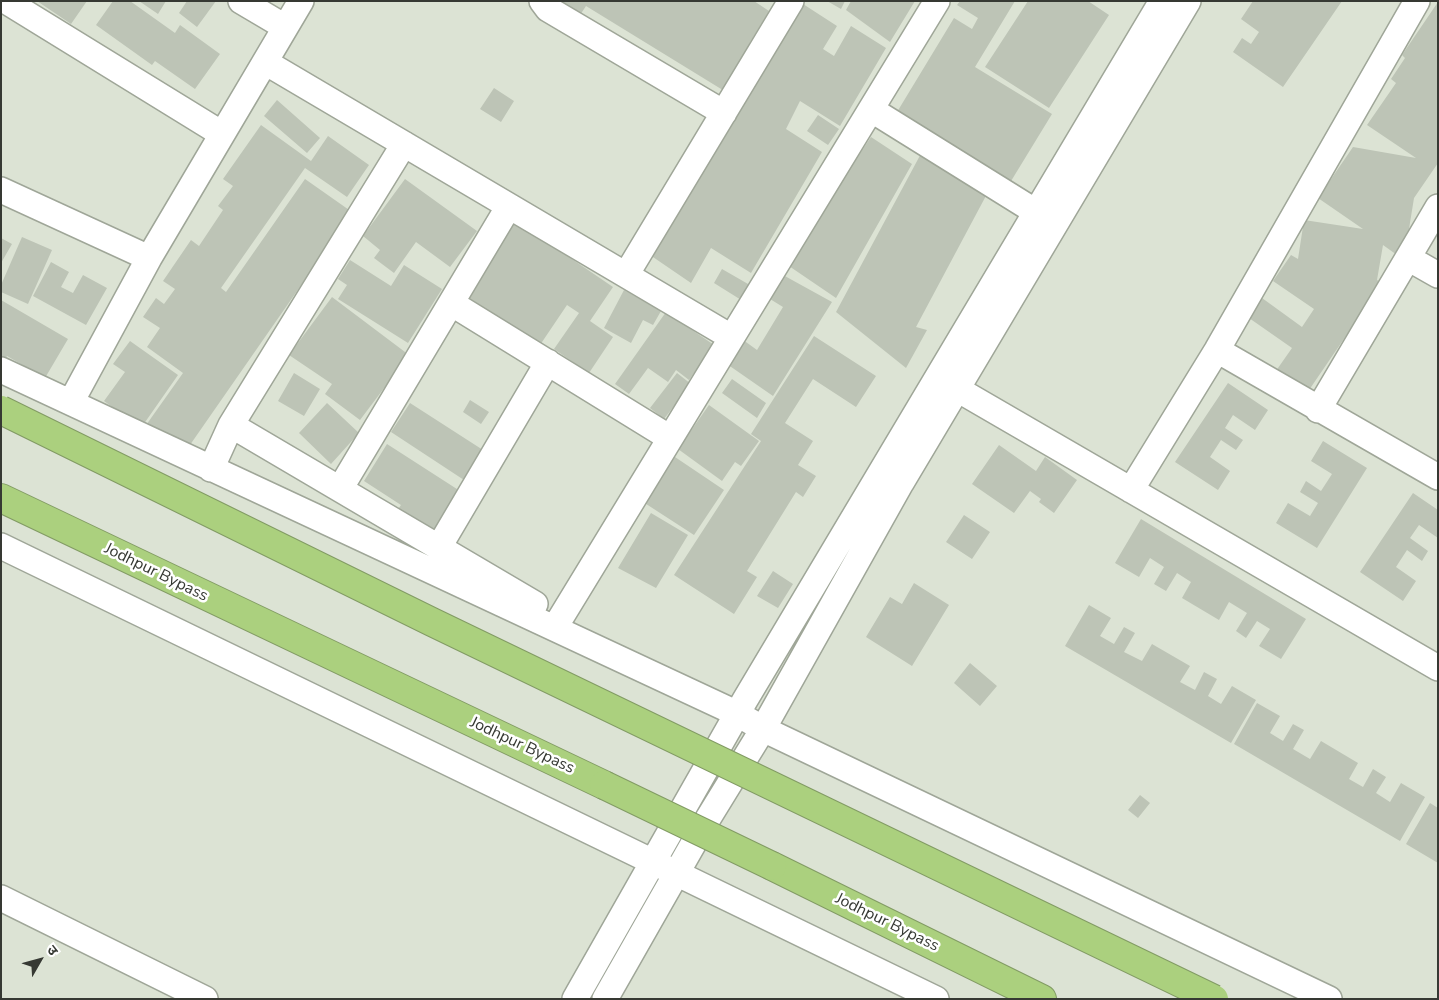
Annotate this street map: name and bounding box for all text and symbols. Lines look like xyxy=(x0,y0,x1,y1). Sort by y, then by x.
street label: Jodhpur Bypass xyxy=(101,540,211,606)
street label: Jodhpur Bypass xyxy=(467,713,577,779)
street label: Jodhpur Bypass xyxy=(832,890,942,956)
north arrow xyxy=(15,935,65,985)
text: उ xyxy=(42,941,62,960)

